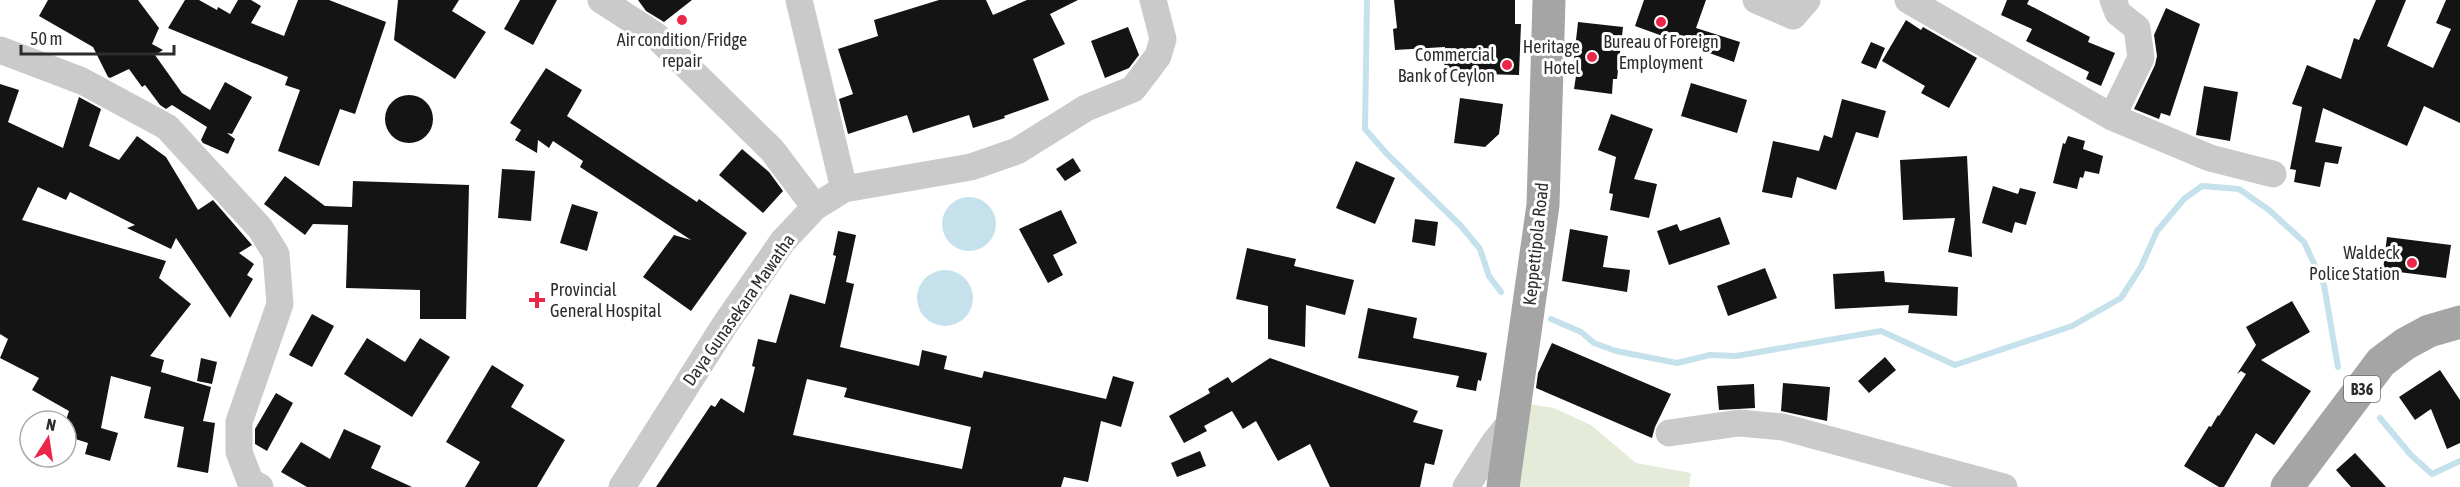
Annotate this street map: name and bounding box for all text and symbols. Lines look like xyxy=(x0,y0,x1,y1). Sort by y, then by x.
marker: Air condition/Fridge repair xyxy=(675,13,689,27)
marker: Bureau of Foreign Employment xyxy=(1654,15,1668,29)
scale bar xyxy=(21,18,174,56)
text: 50 m xyxy=(30,28,62,49)
place label: Air condition/Fridge repair xyxy=(617,29,747,71)
place label: Bureau of Foreign Employment xyxy=(1603,31,1719,73)
place label: Heritage Hotel xyxy=(1523,36,1580,78)
place label: Commercial Bank of Ceylon xyxy=(1398,44,1495,86)
marker: Heritage Hotel xyxy=(1585,50,1599,64)
marker: Commercial Bank of Ceylon xyxy=(1500,58,1514,72)
street label: Keppettipola Road xyxy=(1519,182,1552,306)
street label: Daya Gunasekara Mawatha xyxy=(678,230,799,390)
place label: Waldeck Police Station xyxy=(2309,242,2400,284)
marker: Waldeck Police Station xyxy=(2405,256,2419,270)
place label: Provincial General Hospital xyxy=(550,279,662,321)
marker: Provincial General Hospital xyxy=(528,291,546,309)
road number: B36 xyxy=(2344,376,2380,402)
north arrow xyxy=(18,409,78,469)
text: N xyxy=(45,415,58,434)

